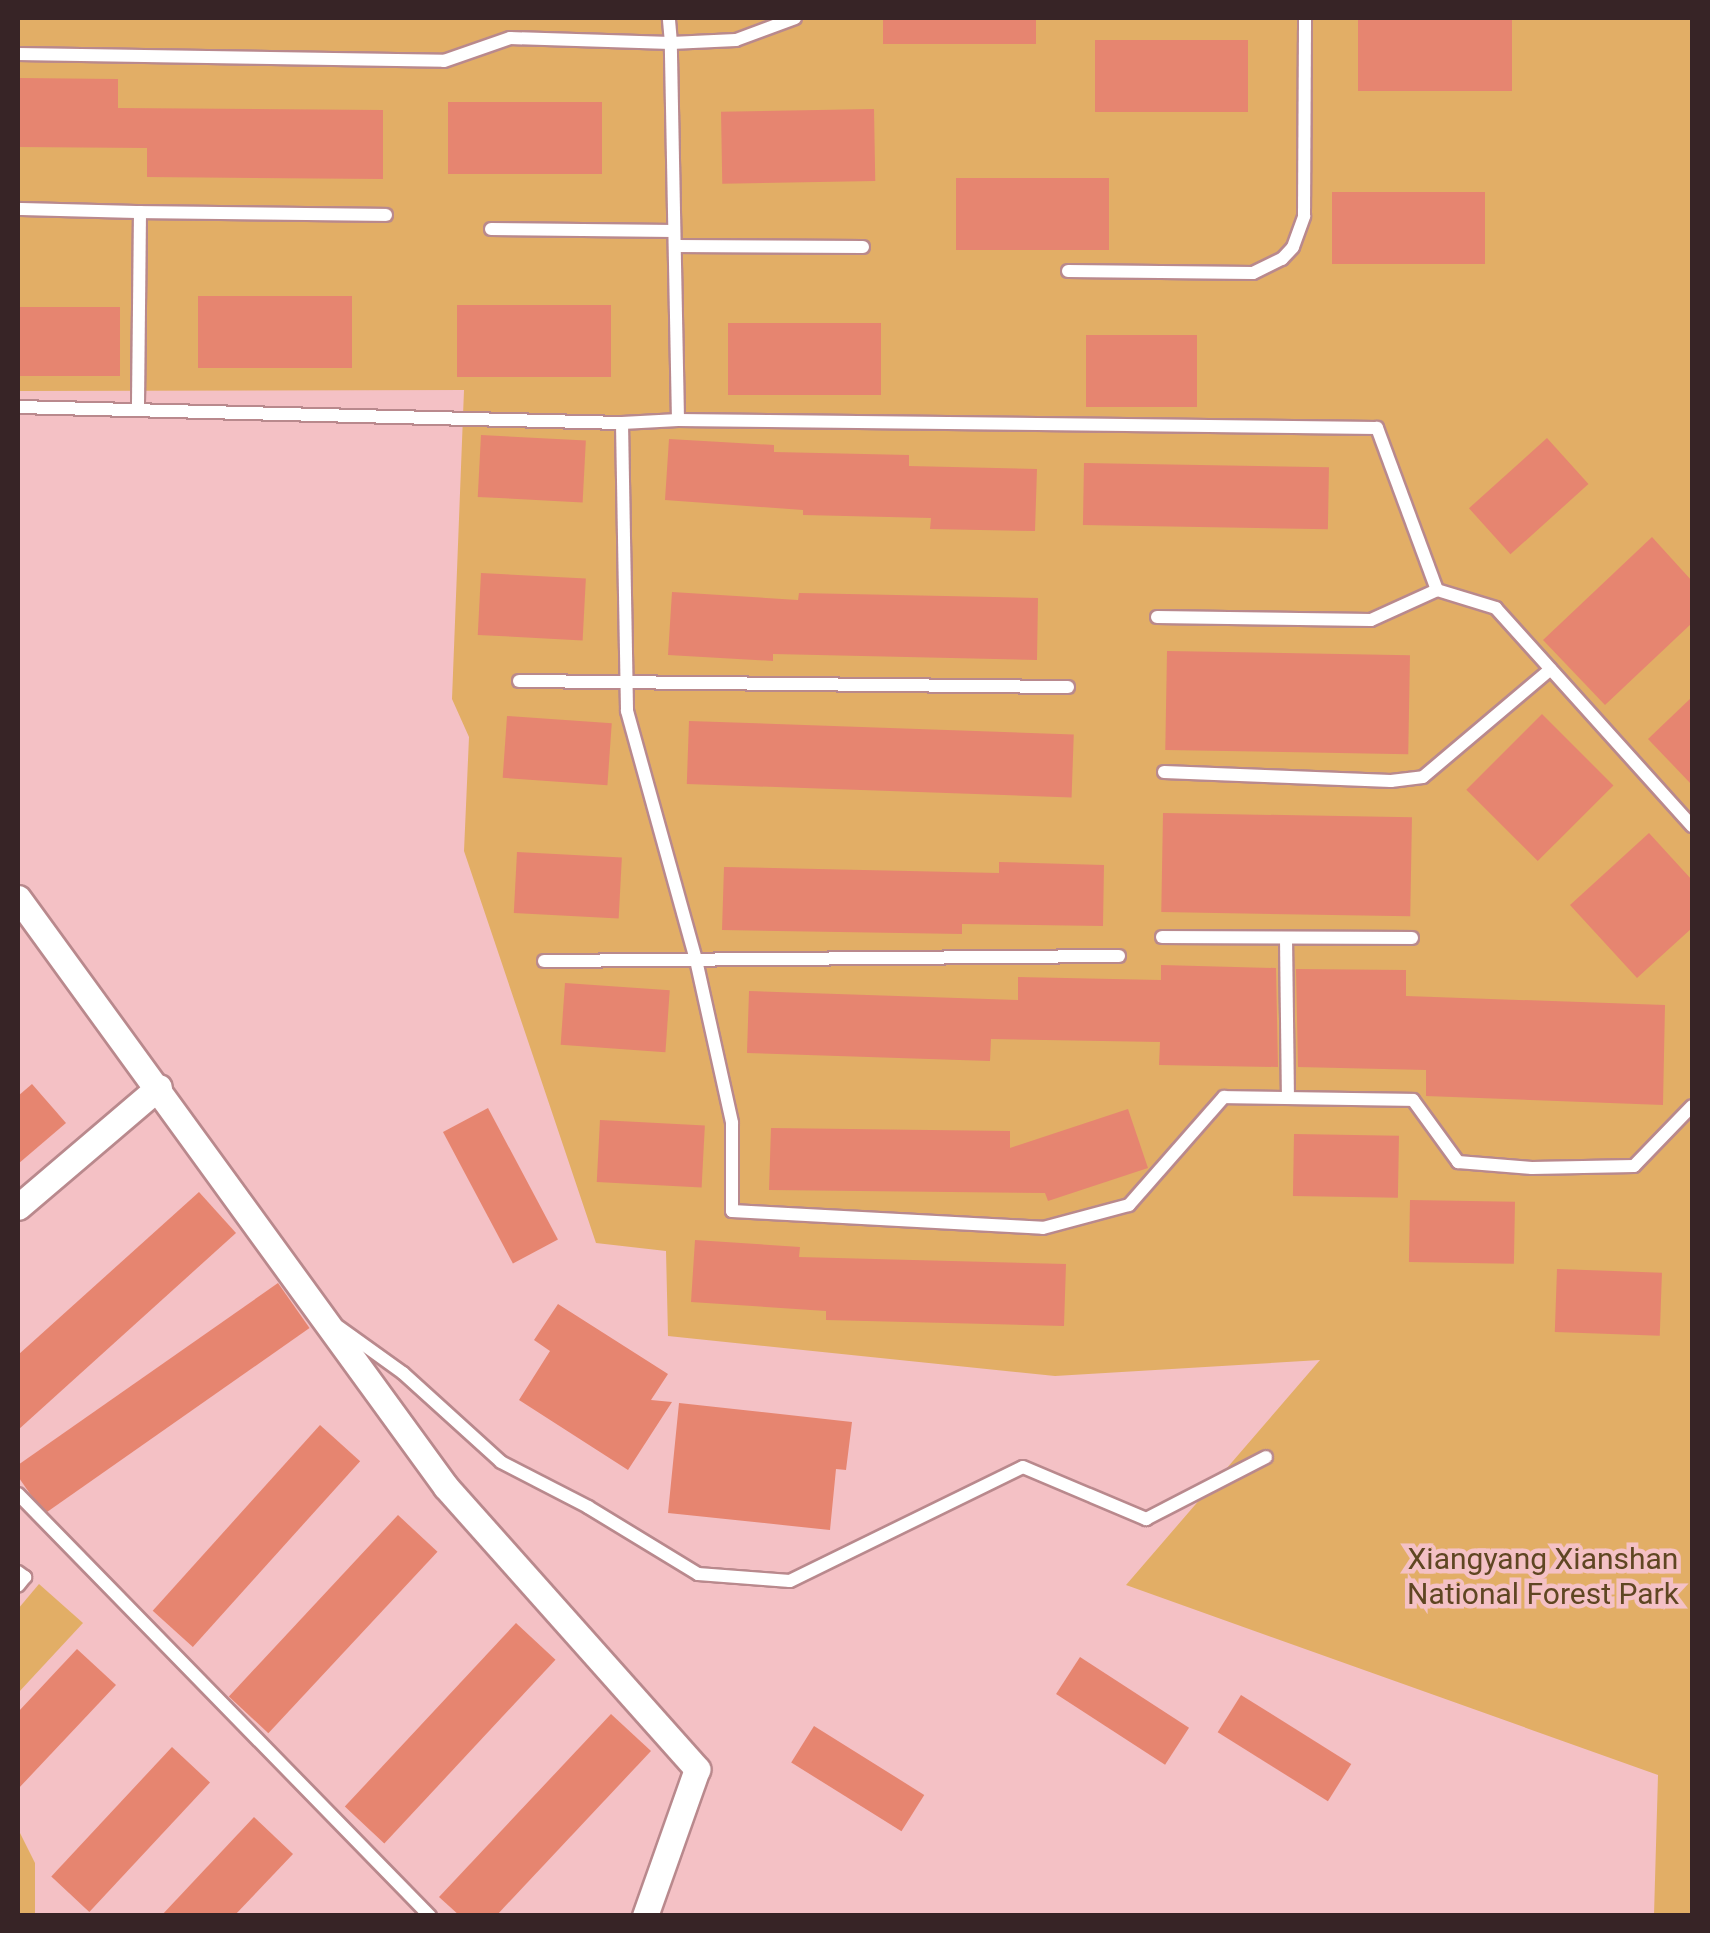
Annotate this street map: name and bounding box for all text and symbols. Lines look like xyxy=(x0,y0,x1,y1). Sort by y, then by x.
park label: Xiangyang Xianshan National Forest Park xyxy=(1407,1541,1679,1612)

